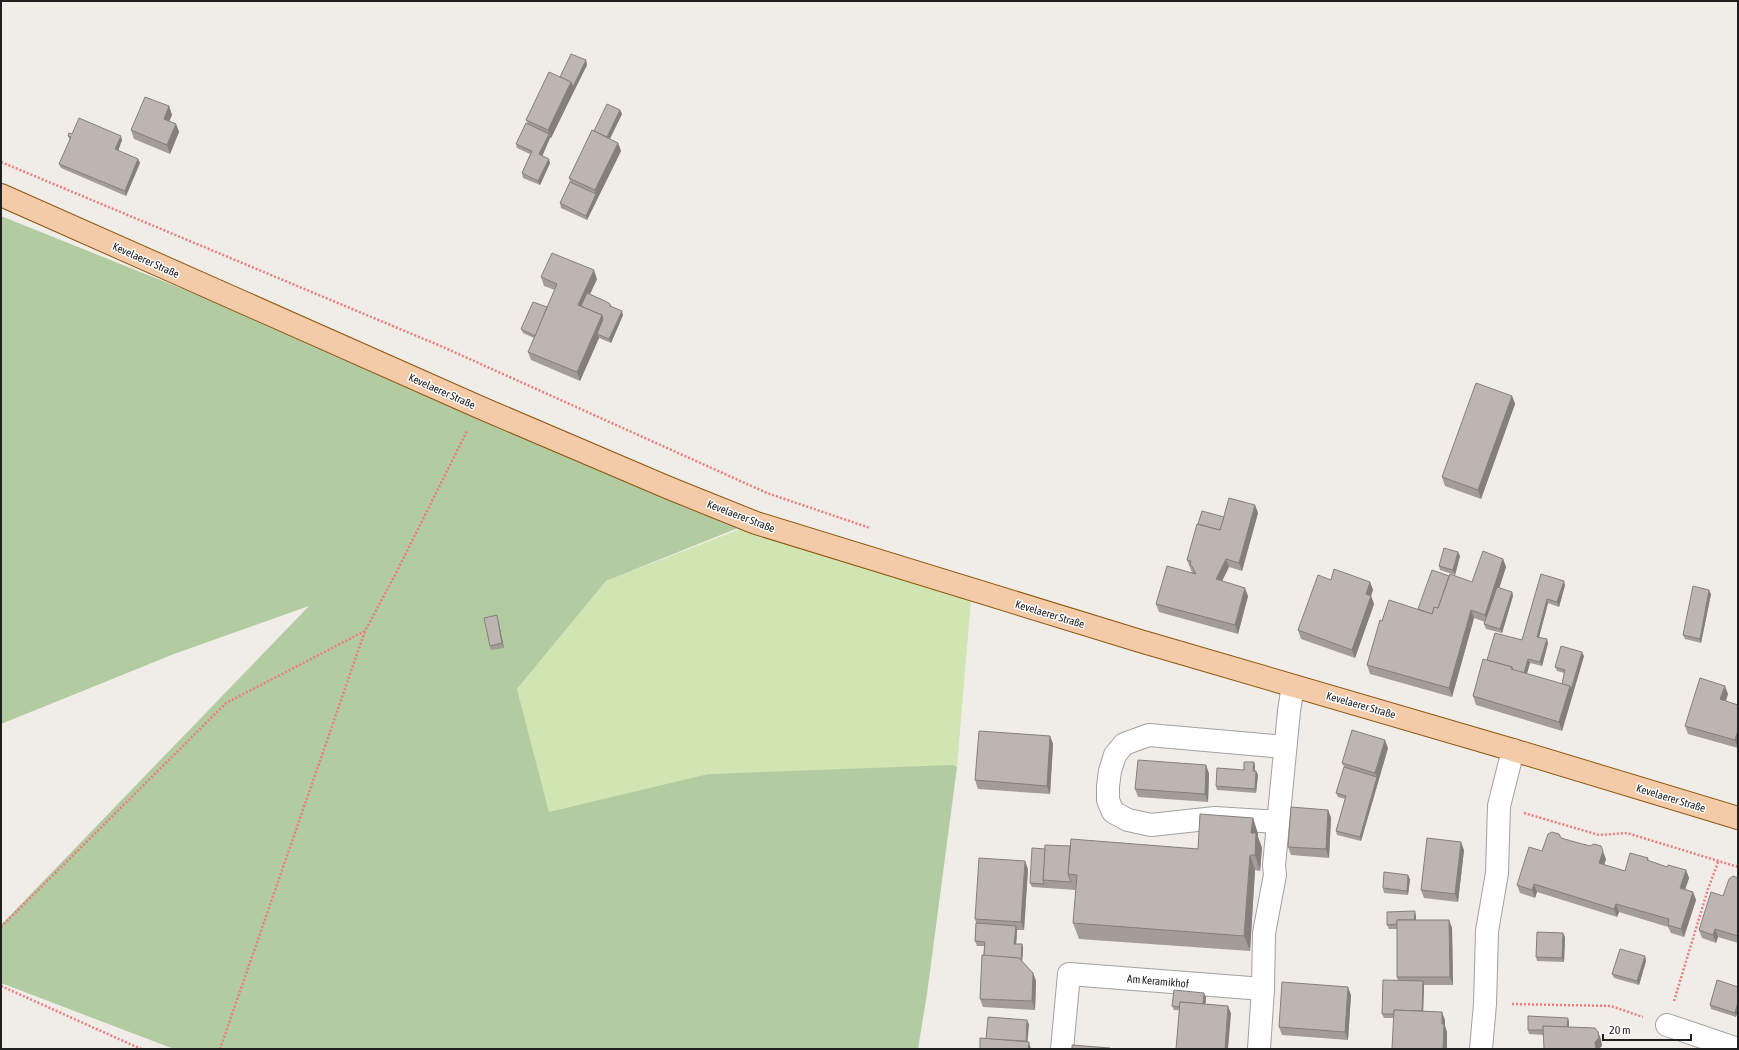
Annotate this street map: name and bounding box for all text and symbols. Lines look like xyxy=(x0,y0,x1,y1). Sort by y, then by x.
street label: Kevelaerer Straße xyxy=(111,240,181,280)
street label: Kevelaerer Straße xyxy=(407,371,477,411)
street label: Kevelaerer Straße xyxy=(705,498,777,534)
street label: Kevelaerer Straße xyxy=(1014,598,1086,630)
street label: Kevelaerer Straße xyxy=(1325,689,1397,721)
street label: Kevelaerer Straße xyxy=(1635,782,1707,814)
street label: Am Keramikhof xyxy=(1127,972,1189,990)
scale bar xyxy=(1603,1016,1691,1042)
text: 20 m xyxy=(1609,1023,1631,1037)

